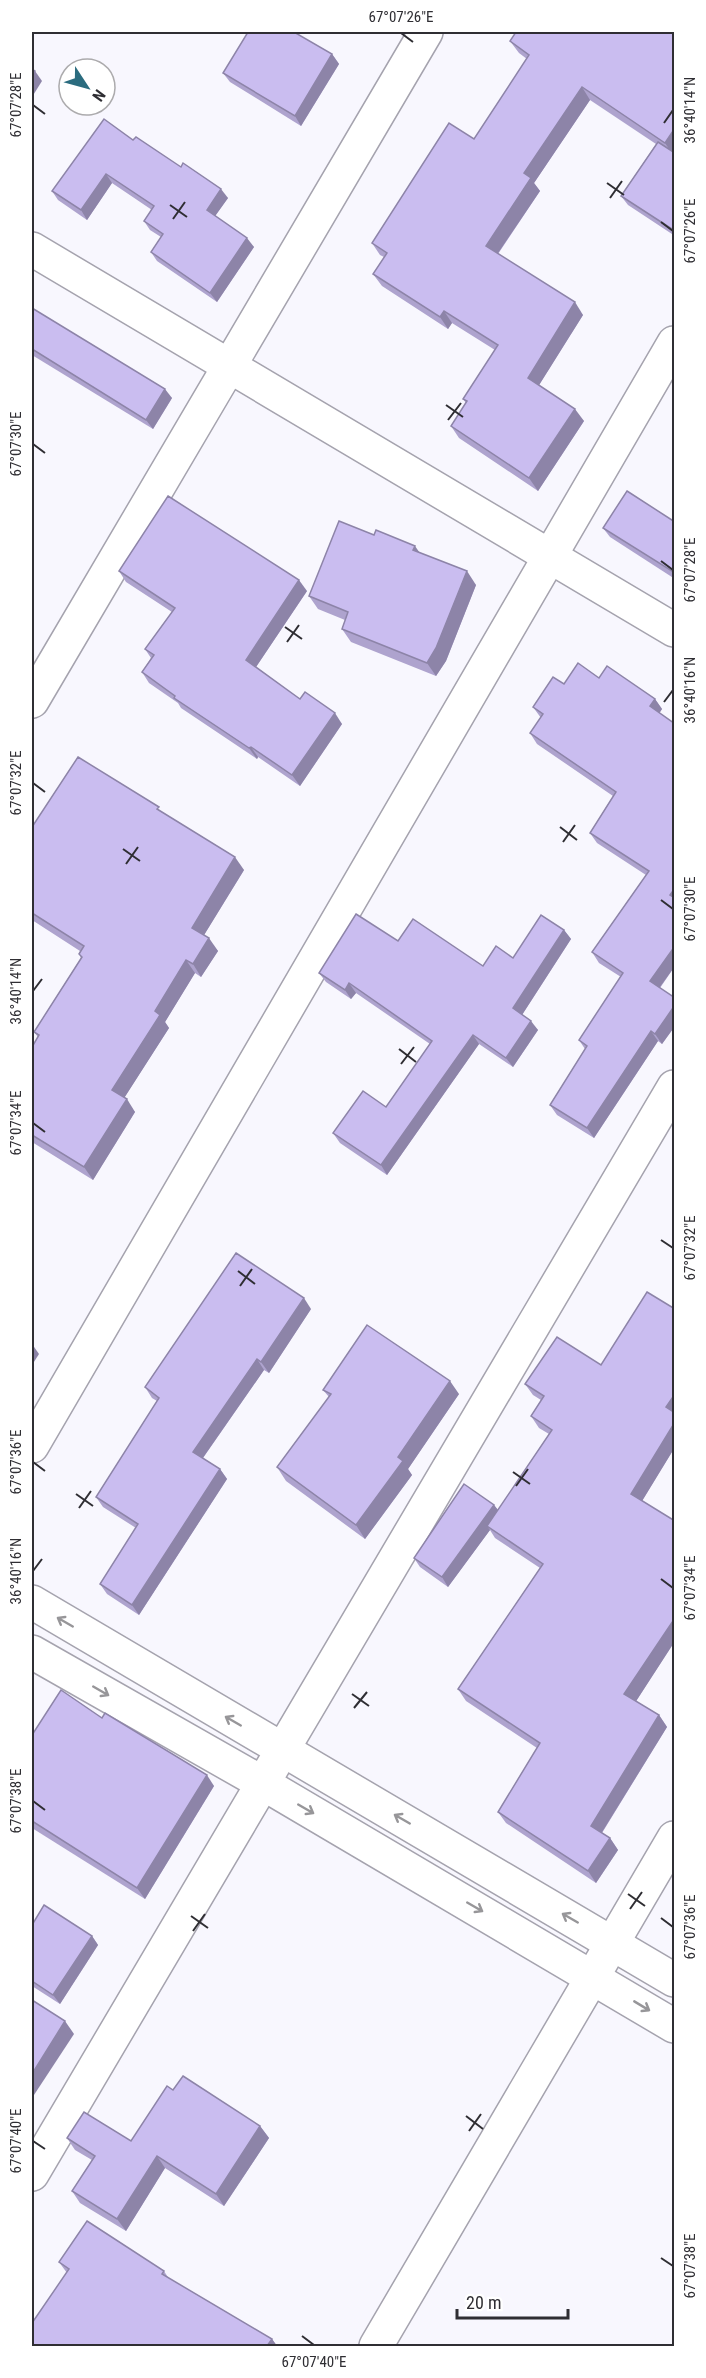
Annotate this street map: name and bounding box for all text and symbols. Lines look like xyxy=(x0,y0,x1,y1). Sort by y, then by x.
text: 67°07'26"E xyxy=(369,8,433,26)
north arrow xyxy=(57,57,117,117)
text: 67°07'28"E xyxy=(7,73,25,137)
text: 36°40'14"N xyxy=(681,77,699,143)
text: N xyxy=(88,86,109,105)
text: 67°07'26"E xyxy=(681,199,699,263)
text: 67°07'30"E xyxy=(7,412,25,476)
text: 67°07'28"E xyxy=(681,538,699,602)
text: 36°40'16"N xyxy=(681,657,699,723)
text: 67°07'32"E xyxy=(7,751,25,815)
text: 67°07'30"E xyxy=(681,877,699,941)
text: 36°40'14"N xyxy=(7,958,25,1024)
text: 67°07'34"E xyxy=(7,1091,25,1155)
text: 67°07'32"E xyxy=(681,1216,699,1280)
text: 67°07'36"E xyxy=(7,1430,25,1494)
text: 36°40'16"N xyxy=(7,1538,25,1604)
text: 67°07'34"E xyxy=(681,1556,699,1620)
one-way arrow xyxy=(57,1616,74,1628)
one-way arrow xyxy=(91,1686,109,1697)
one-way arrow xyxy=(225,1714,242,1726)
text: 67°07'38"E xyxy=(7,1769,25,1833)
one-way arrow xyxy=(297,1803,314,1815)
one-way arrow xyxy=(393,1813,410,1825)
text: 67°07'36"E xyxy=(681,1895,699,1959)
one-way arrow xyxy=(466,1902,483,1914)
one-way arrow xyxy=(562,1912,579,1924)
one-way arrow xyxy=(633,2001,650,2013)
text: 67°07'40"E xyxy=(7,2109,25,2173)
text: 67°07'38"E xyxy=(681,2234,699,2298)
scale bar xyxy=(457,2282,568,2320)
text: 20 m xyxy=(466,2292,501,2313)
text: 67°07'40"E xyxy=(282,2353,346,2371)

